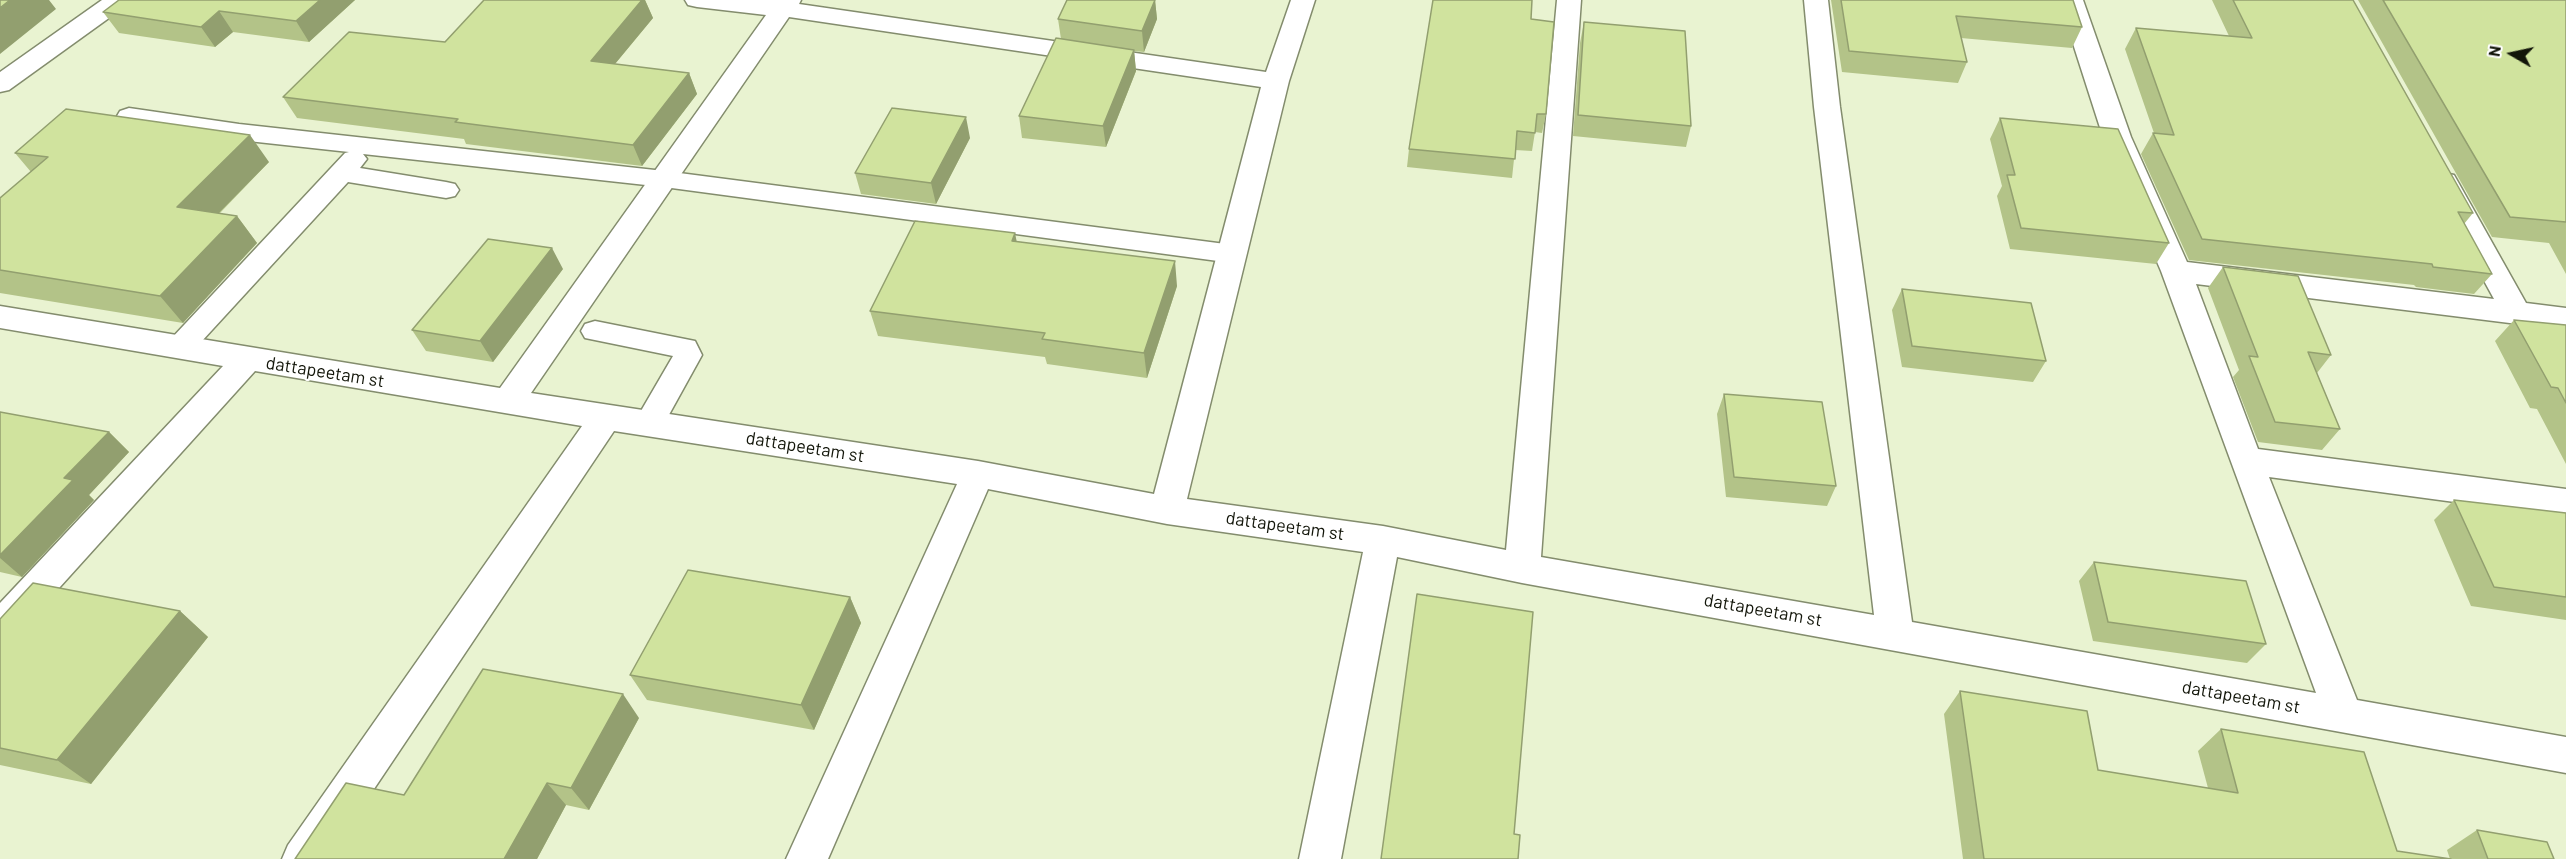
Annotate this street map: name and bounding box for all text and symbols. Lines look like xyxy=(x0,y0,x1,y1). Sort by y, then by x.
north arrow xyxy=(2482,24,2542,84)
text: N xyxy=(2484,44,2504,58)
street label: dattapeetam st xyxy=(264,352,386,392)
street label: dattapeetam st xyxy=(744,427,866,467)
street label: dattapeetam st xyxy=(1224,507,1346,545)
street label: dattapeetam st xyxy=(1702,589,1824,631)
street label: dattapeetam st xyxy=(2180,676,2302,718)

